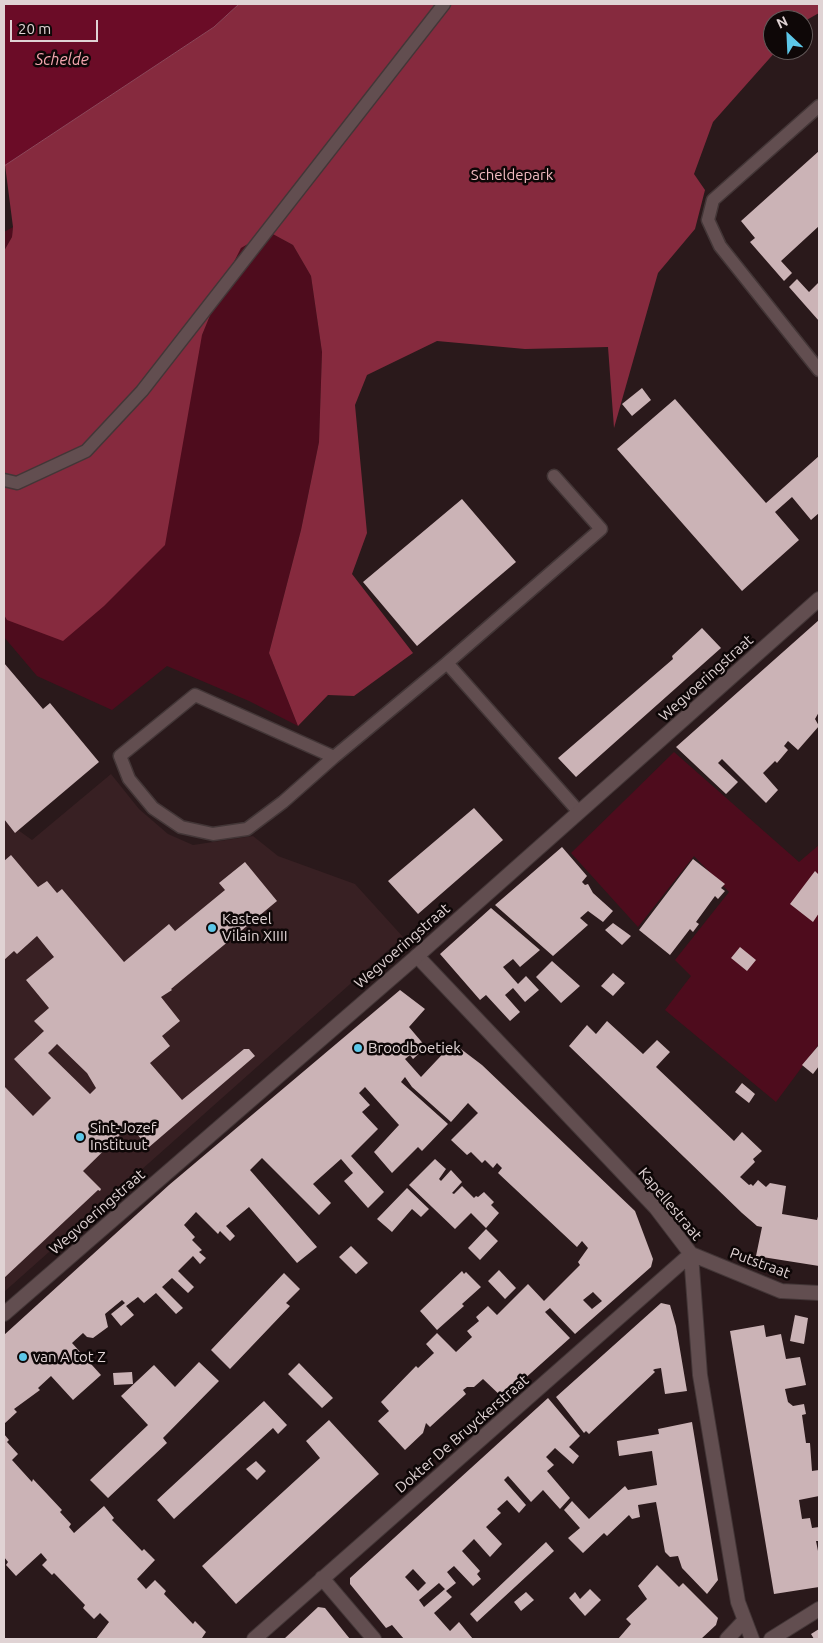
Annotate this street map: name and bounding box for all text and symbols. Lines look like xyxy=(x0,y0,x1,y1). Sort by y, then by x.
scale bar xyxy=(12,10,100,42)
north arrow xyxy=(763,10,813,60)
text: N xyxy=(774,13,790,32)
text: 20 m xyxy=(18,20,51,37)
water label: Schelde xyxy=(35,50,89,70)
park label: Scheldepark xyxy=(471,166,553,184)
street label: Wegvoeringstraat xyxy=(655,631,757,725)
street label: Wegvoeringstraat xyxy=(351,900,453,992)
place label: Kasteel Vilain XIIII xyxy=(222,910,288,945)
marker: Kasteel Vilain XIIII xyxy=(206,922,218,934)
place label: Broodboetiek xyxy=(368,1039,461,1057)
marker: Broodboetiek xyxy=(352,1042,364,1054)
place label: Sint-Jozef Instituut xyxy=(90,1119,156,1154)
marker: Sint-Jozef Instituut xyxy=(74,1131,86,1143)
street label: Kapellestraat xyxy=(634,1164,706,1244)
street label: Wegvoeringstraat xyxy=(46,1166,148,1258)
street label: Putstraat xyxy=(727,1244,793,1282)
place label: van A tot Z xyxy=(33,1348,106,1366)
marker: van A tot Z xyxy=(17,1351,29,1363)
street label: Dokter De Bruyckerstraat xyxy=(392,1371,532,1497)

